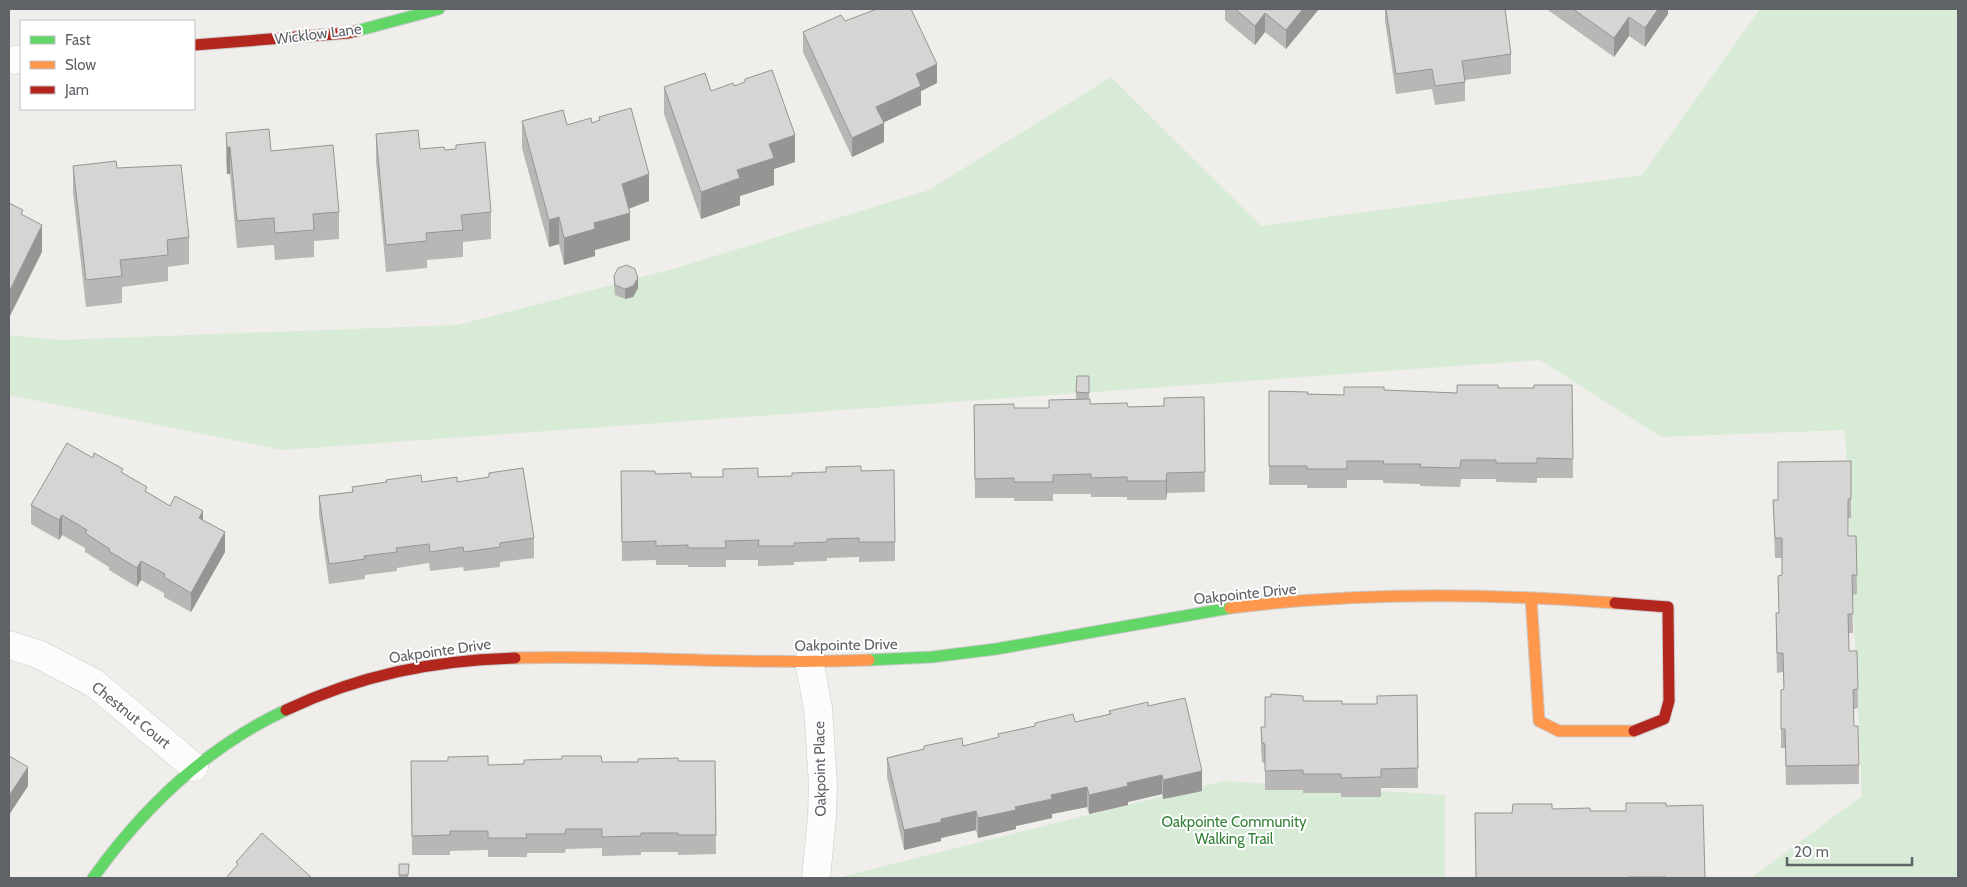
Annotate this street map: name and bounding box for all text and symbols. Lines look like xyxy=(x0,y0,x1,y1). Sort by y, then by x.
legend xyxy=(20,20,195,110)
street label: Wicklow Lane xyxy=(273,20,363,48)
text: Fast xyxy=(65,31,90,49)
text: Slow xyxy=(65,56,96,74)
text: Jam xyxy=(64,81,89,99)
street label: Oakpointe Drive xyxy=(1193,580,1298,608)
street label: Oakpointe Drive xyxy=(388,635,493,667)
street label: Oakpointe Drive xyxy=(794,635,898,655)
street label: Chestnut Court xyxy=(88,678,174,752)
street label: Oakpoint Place xyxy=(810,721,830,817)
park label: Oakpointe Community Walking Trail xyxy=(1161,813,1307,848)
scale bar xyxy=(1787,834,1912,866)
text: 20 m xyxy=(1794,843,1829,861)

